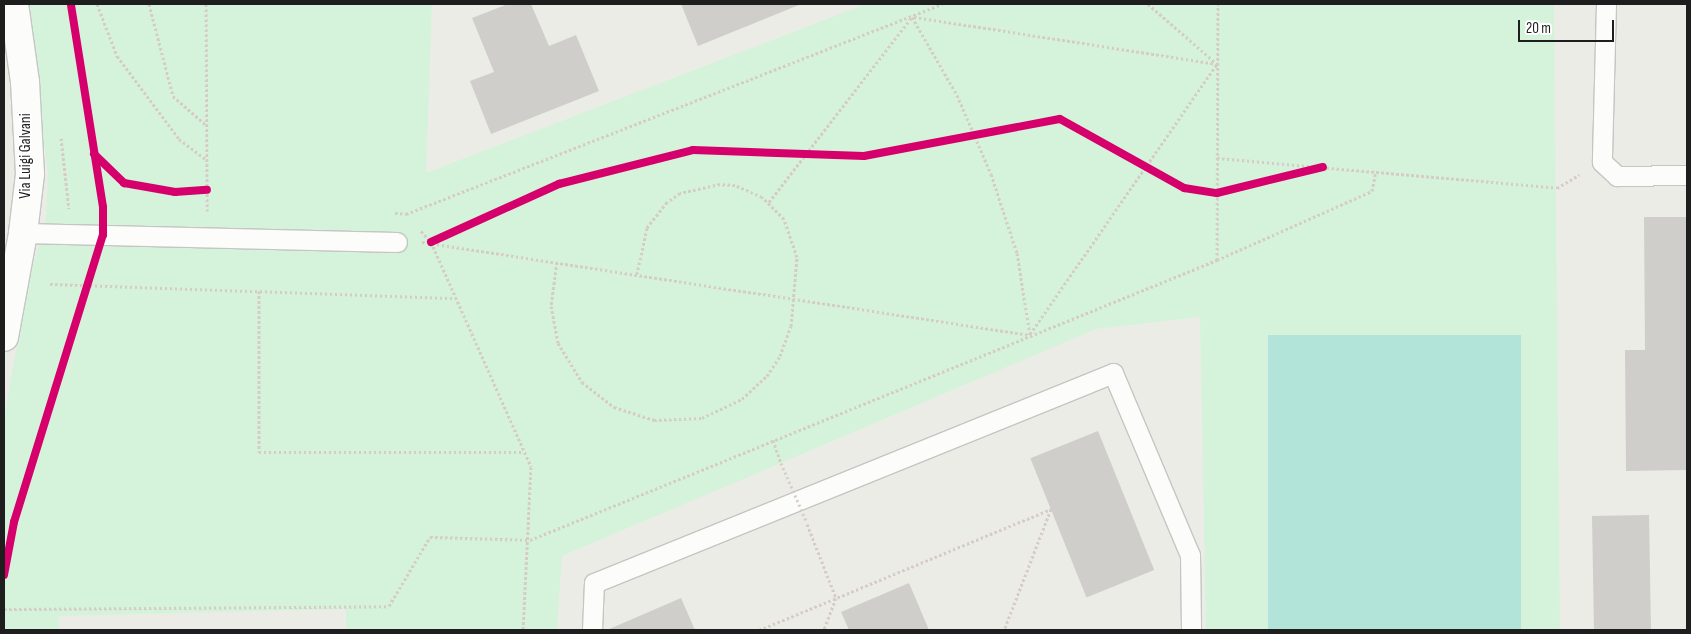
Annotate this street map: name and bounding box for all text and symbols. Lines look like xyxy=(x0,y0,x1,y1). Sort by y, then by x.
scale bar xyxy=(1521,10,1617,42)
text: 20 m xyxy=(1526,19,1551,38)
street label: Via Luigi Galvani xyxy=(16,113,36,199)

